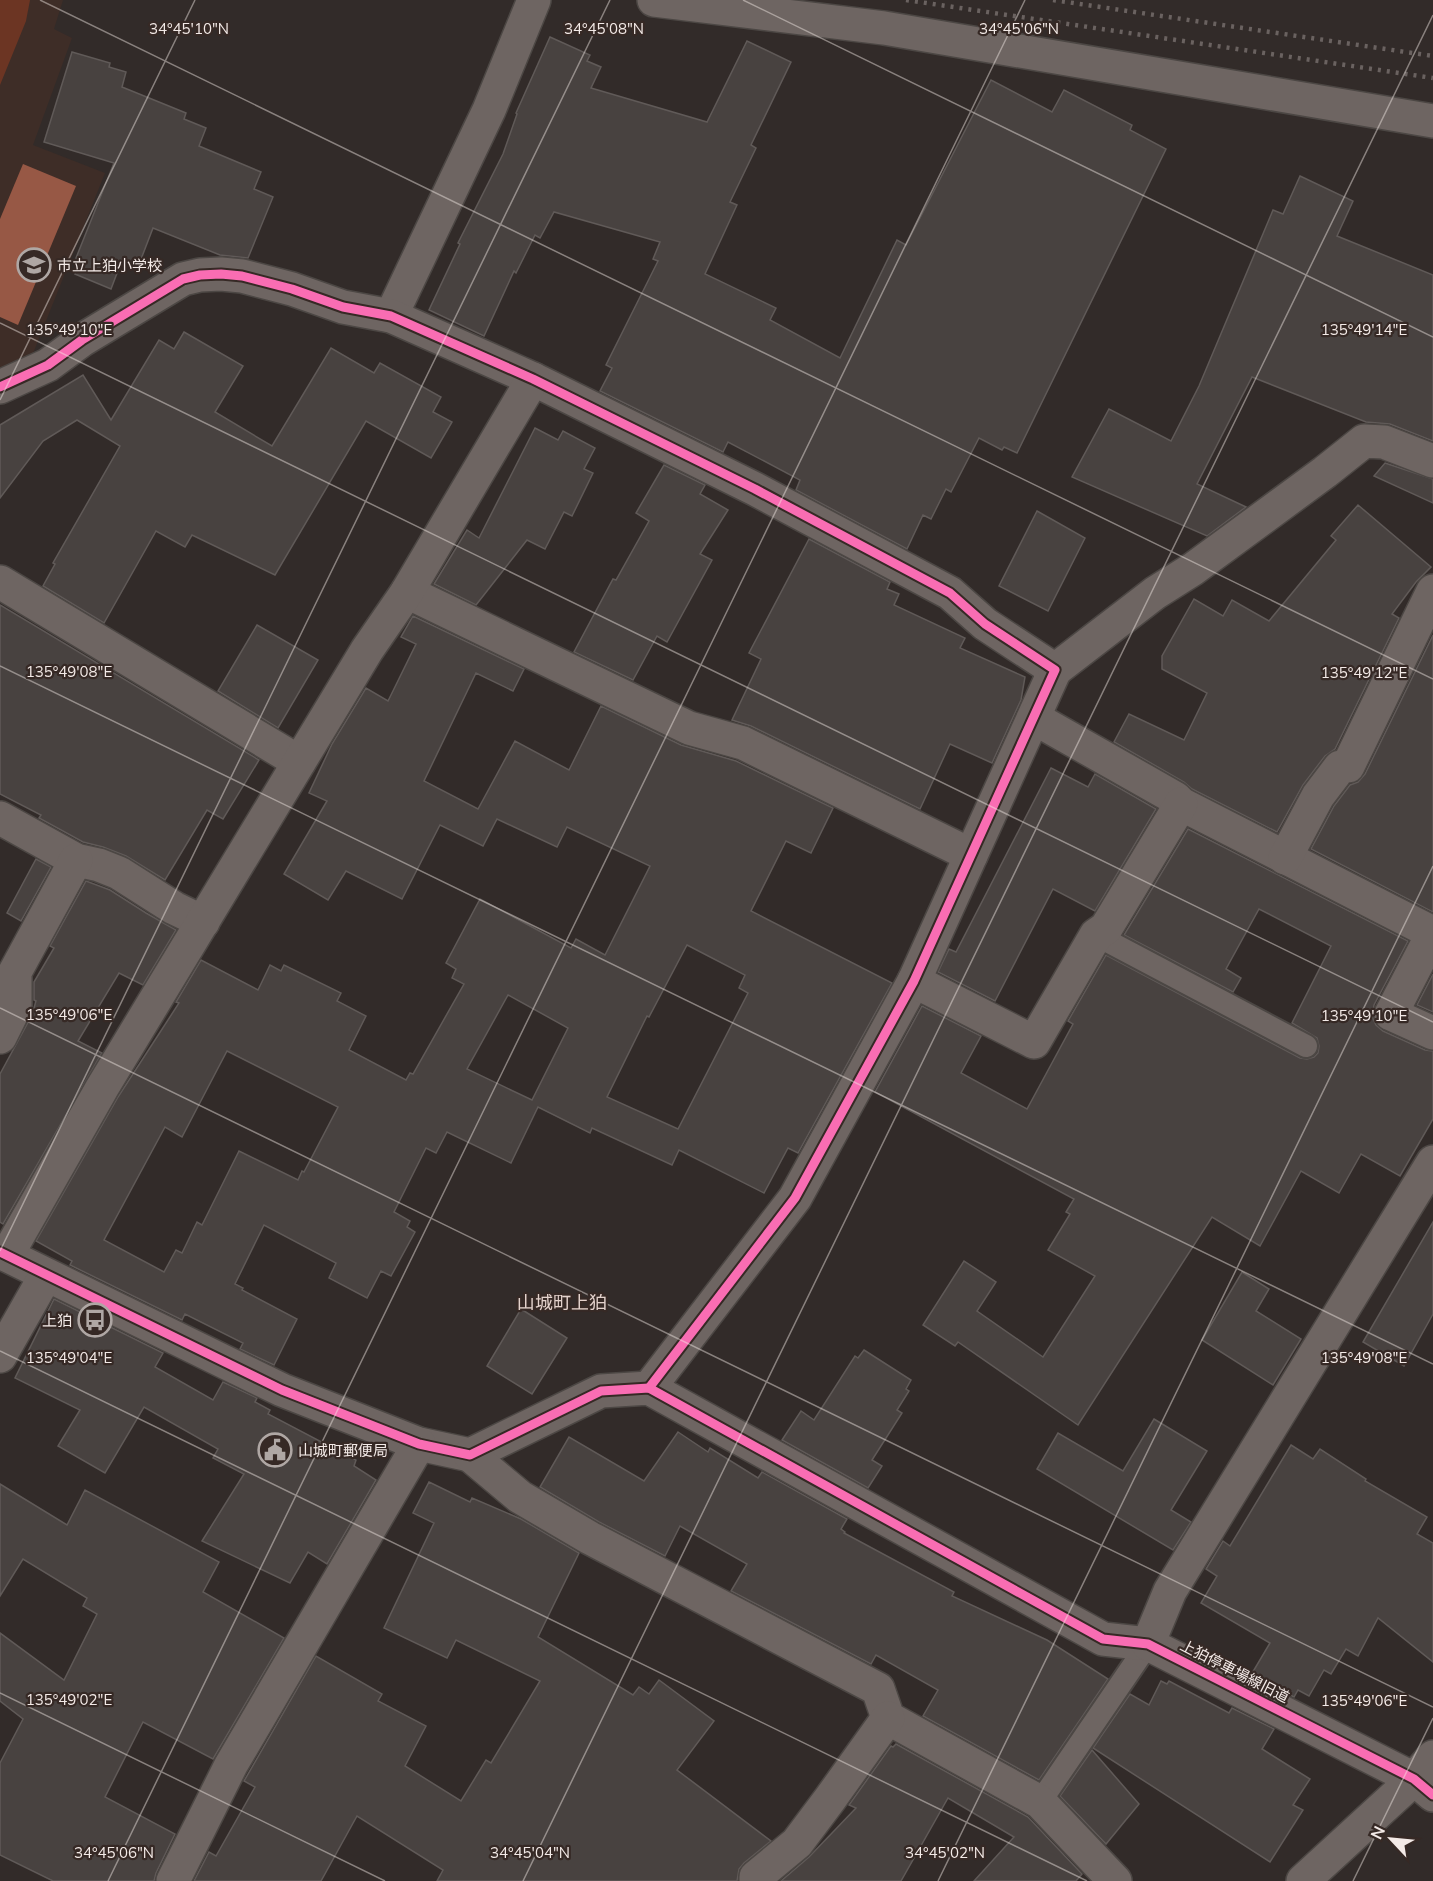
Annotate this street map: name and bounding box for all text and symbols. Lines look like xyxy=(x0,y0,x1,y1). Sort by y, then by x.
text: 34°45'10"N xyxy=(149,19,229,38)
text: 34°45'08"N xyxy=(564,19,644,38)
text: 34°45'06"N xyxy=(979,19,1059,38)
school or university icon: 市立上狛小学校 xyxy=(16,247,52,283)
place label: 市立上狛小学校 xyxy=(57,256,162,275)
text: 135°49'10"E xyxy=(26,320,112,339)
text: 135°49'14"E xyxy=(1321,320,1407,339)
text: 135°49'08"E xyxy=(26,662,112,681)
text: 135°49'12"E xyxy=(1321,663,1407,682)
text: 135°49'06"E xyxy=(26,1005,112,1024)
text: 135°49'10"E xyxy=(1321,1006,1407,1025)
district label: 山城町上狛 xyxy=(517,1291,607,1314)
bus stop icon: 上狛 xyxy=(77,1302,113,1338)
place label: 上狛 xyxy=(42,1311,72,1330)
text: 135°49'04"E xyxy=(26,1348,112,1367)
text: 135°49'08"E xyxy=(1321,1348,1407,1367)
public building icon: 山城町郵便局 xyxy=(257,1432,293,1468)
place label: 山城町郵便局 xyxy=(298,1441,388,1460)
street label: 上狛停車場線旧道 xyxy=(1177,1635,1293,1707)
text: 135°49'02"E xyxy=(26,1690,112,1709)
text: 135°49'06"E xyxy=(1321,1691,1407,1710)
north arrow xyxy=(1361,1809,1421,1869)
text: N xyxy=(1366,1823,1389,1842)
text: 34°45'06"N xyxy=(74,1843,154,1862)
text: 34°45'04"N xyxy=(490,1843,570,1862)
text: 34°45'02"N xyxy=(905,1843,985,1862)

